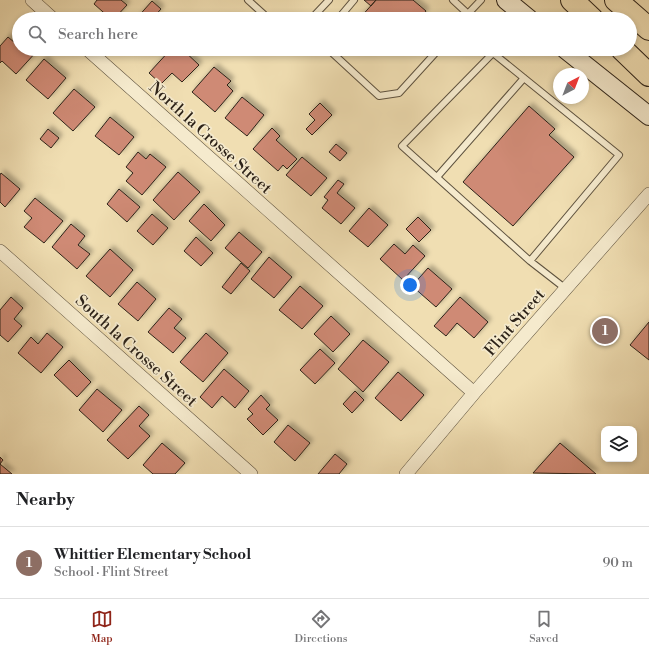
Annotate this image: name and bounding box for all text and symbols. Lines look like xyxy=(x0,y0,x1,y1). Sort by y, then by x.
search box xyxy=(12,12,637,56)
icon: search xyxy=(26,23,48,45)
text: Search here xyxy=(58,25,138,44)
north arrow xyxy=(553,68,589,104)
street label: North la Crosse Street xyxy=(145,77,276,198)
your location xyxy=(400,275,420,295)
street label: Flint Street xyxy=(480,285,550,360)
street label: South la Crosse Street xyxy=(71,291,202,411)
pin: 1 xyxy=(592,316,618,346)
map controls xyxy=(601,426,637,462)
button: layers xyxy=(601,426,637,462)
text: Nearby xyxy=(16,489,75,511)
text: Whittier Elementary School xyxy=(54,545,251,564)
text: 1 xyxy=(26,555,32,571)
text: 90 m xyxy=(602,555,633,571)
text: School · Flint Street xyxy=(54,564,169,580)
tab: Map xyxy=(91,608,113,646)
tab: Directions xyxy=(295,608,348,646)
tab: Saved xyxy=(529,608,558,646)

